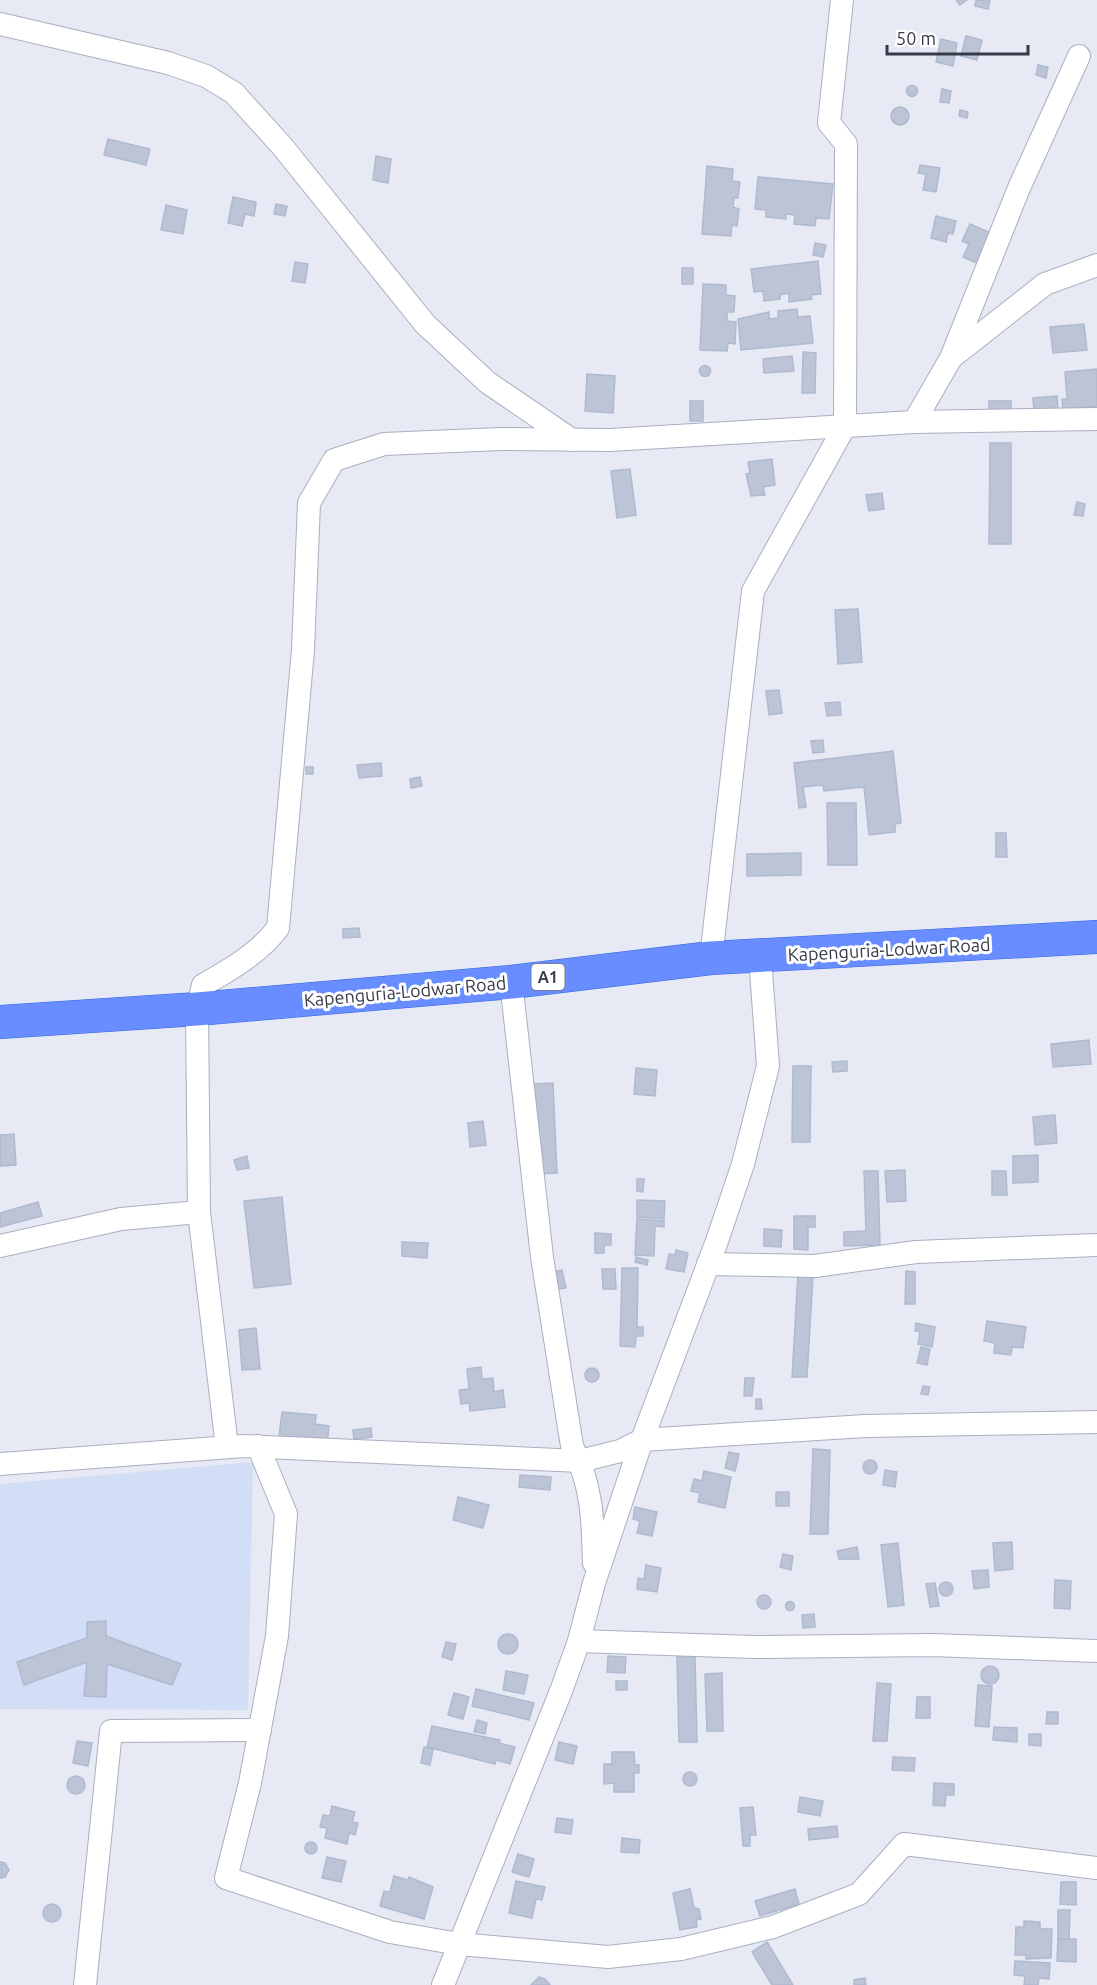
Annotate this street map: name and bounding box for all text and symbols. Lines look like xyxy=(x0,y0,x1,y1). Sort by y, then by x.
scale bar xyxy=(887,18,1028,56)
text: 50 m xyxy=(896,28,936,48)
street label: Kapenguria-Lodwar Road xyxy=(787,934,991,964)
road number: A1 xyxy=(532,964,564,990)
street label: Kapenguria-Lodwar Road xyxy=(303,972,507,1010)

